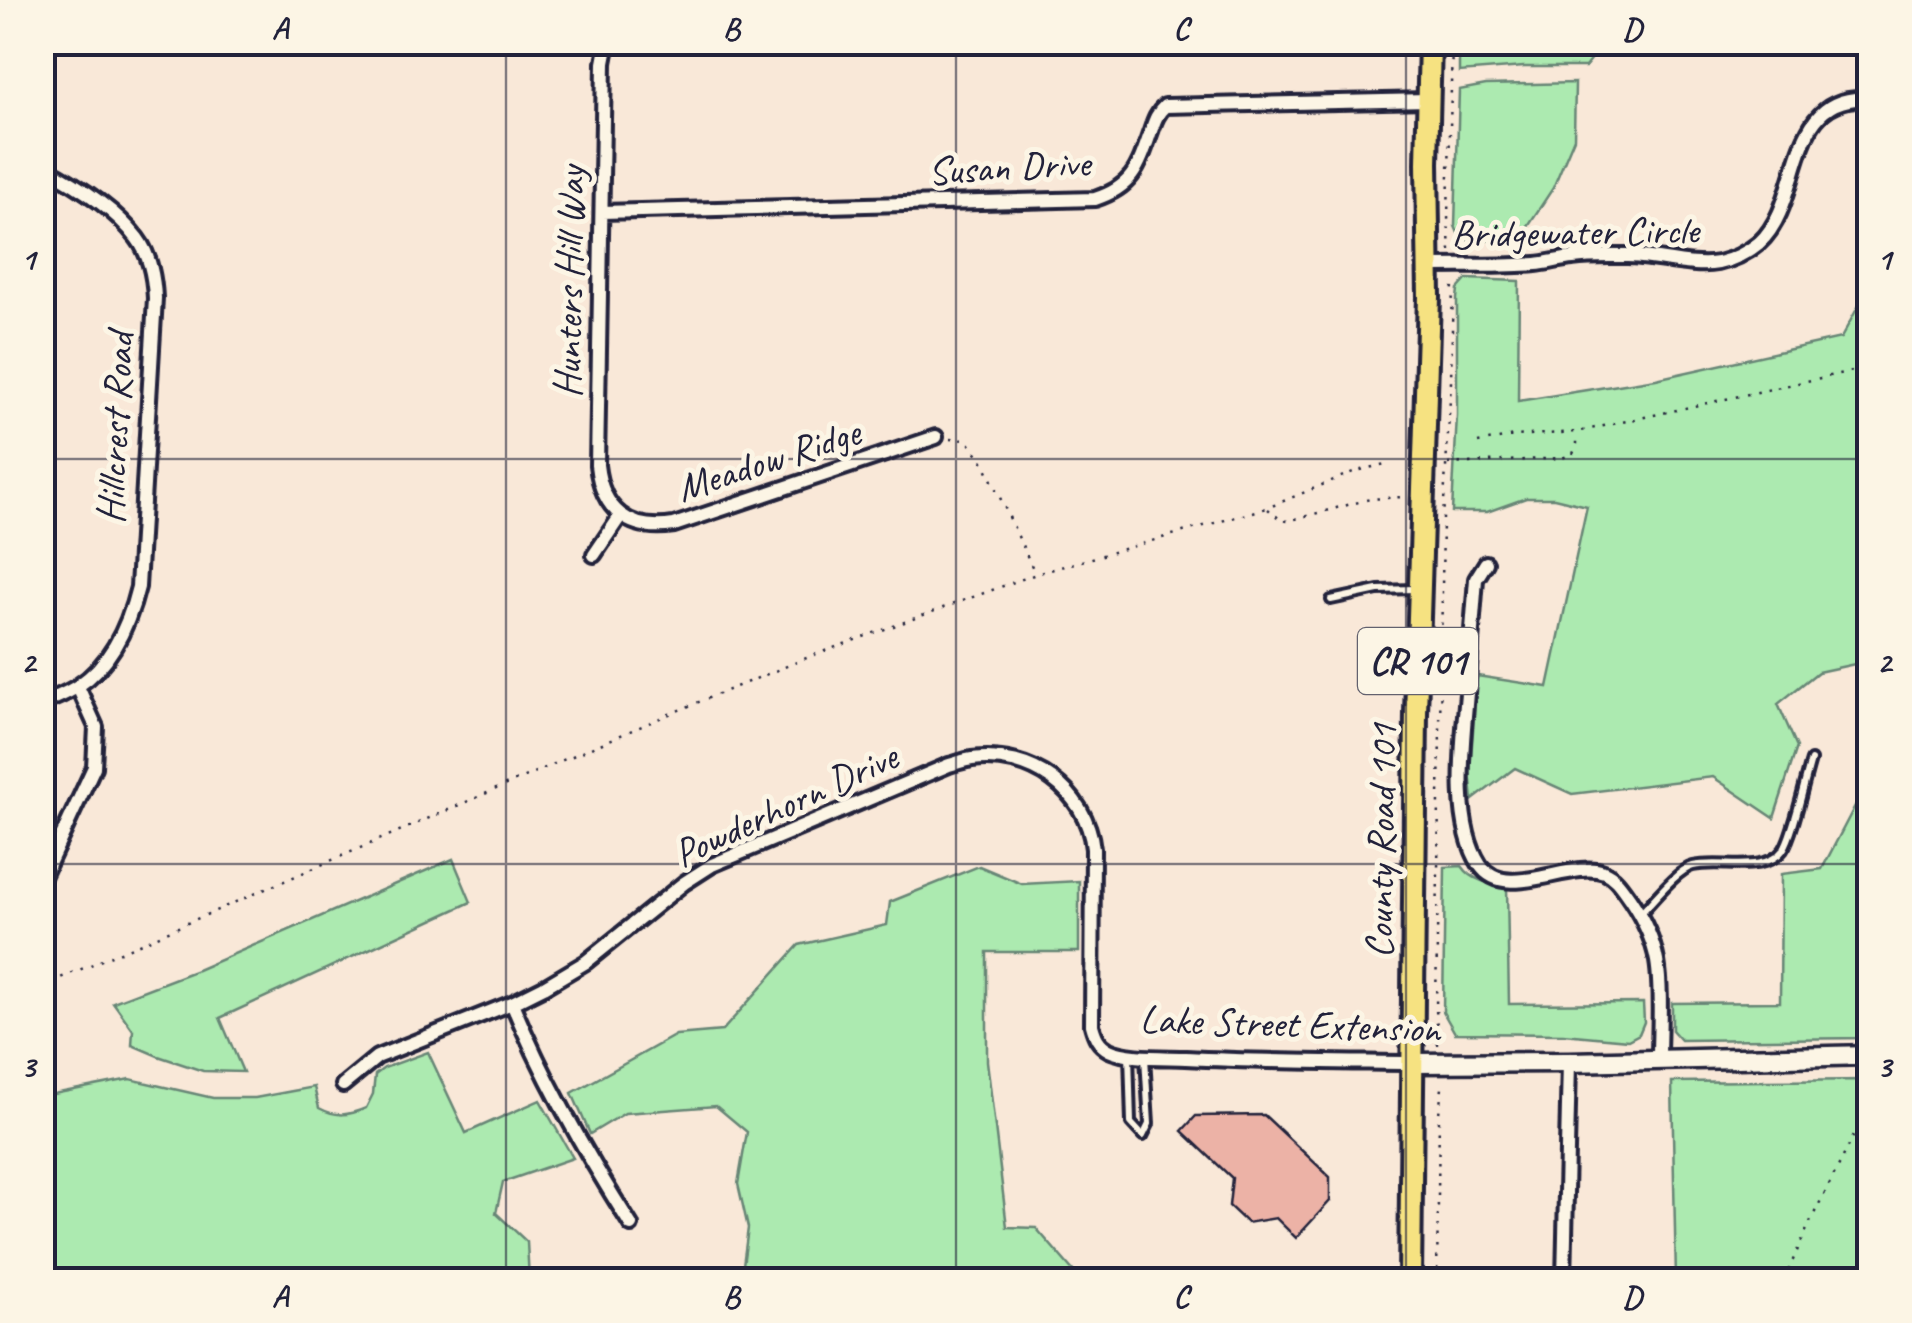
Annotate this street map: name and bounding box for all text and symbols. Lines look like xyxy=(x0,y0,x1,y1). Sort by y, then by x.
text: A xyxy=(272,8,291,49)
text: B xyxy=(723,8,742,49)
text: C xyxy=(1173,8,1193,49)
text: D xyxy=(1623,8,1645,49)
street label: Susan Drive xyxy=(927,138,1094,196)
street label: Hunters Hill Way xyxy=(542,162,596,398)
street label: Bridgewater Circle xyxy=(1451,205,1702,259)
text: 1 xyxy=(21,238,39,279)
text: 1 xyxy=(1877,238,1895,279)
street label: Hillcrest Road xyxy=(85,325,145,525)
street label: Meadow Ridge xyxy=(670,406,869,513)
road number: CR 101 xyxy=(1358,628,1478,694)
text: 2 xyxy=(21,642,38,683)
text: 2 xyxy=(1877,642,1894,683)
street label: County Road 101 xyxy=(1354,721,1408,959)
street label: Powderhorn Drive xyxy=(665,730,908,879)
street label: Lake Street Extension xyxy=(1139,994,1443,1054)
text: 3 xyxy=(21,1046,38,1087)
text: 3 xyxy=(1877,1046,1894,1087)
text: A xyxy=(272,1276,291,1317)
text: B xyxy=(723,1276,742,1317)
text: C xyxy=(1173,1276,1193,1317)
text: D xyxy=(1623,1276,1645,1317)

